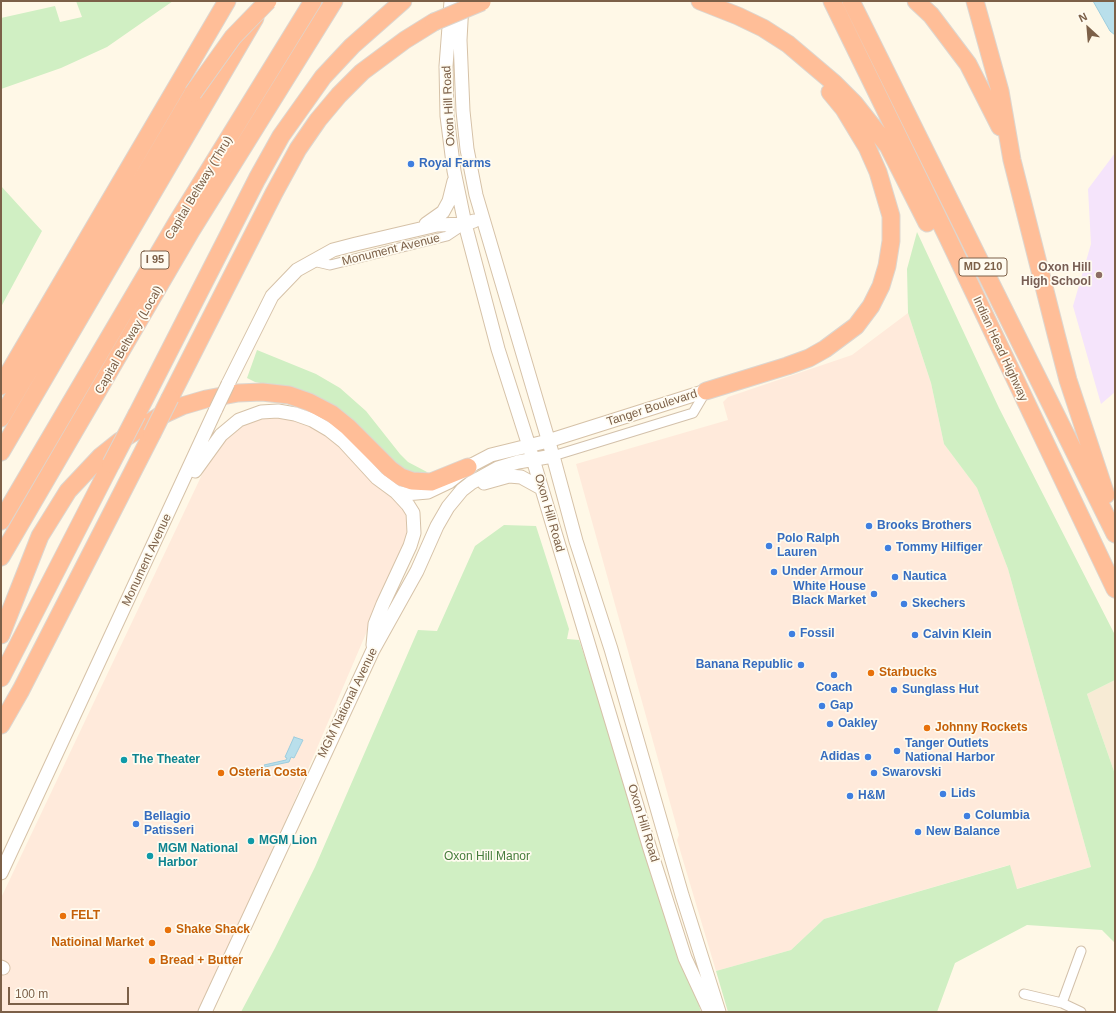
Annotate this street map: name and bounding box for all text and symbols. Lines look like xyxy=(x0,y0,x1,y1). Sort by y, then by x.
north arrow xyxy=(1068,8,1108,48)
text: N xyxy=(1077,10,1089,24)
street label: Oxon Hill Road xyxy=(440,65,458,147)
street label: Capital Beltway (Thru) xyxy=(162,133,236,243)
place label: Royal Farms xyxy=(419,157,491,171)
marker: Royal Farms xyxy=(406,159,416,169)
street label: Monument Avenue xyxy=(340,231,442,269)
road number: I 95 xyxy=(141,251,169,269)
road number: MD 210 xyxy=(959,258,1007,276)
place label: Oxon Hill High School xyxy=(1021,261,1091,289)
marker: Oxon Hill High School xyxy=(1094,270,1104,280)
street label: Capital Beltway (Local) xyxy=(92,283,166,397)
street label: Indian Head Highway xyxy=(969,294,1031,404)
street label: Tanger Boulevard xyxy=(605,387,699,429)
street label: Oxon Hill Road xyxy=(531,472,567,554)
street label: Monument Avenue xyxy=(119,511,175,609)
place label: Brooks Brothers xyxy=(877,519,972,533)
marker: Brooks Brothers xyxy=(864,521,874,531)
place label: Polo Ralph Lauren xyxy=(777,532,840,560)
marker: Polo Ralph Lauren xyxy=(764,541,774,551)
place label: Tommy Hilfiger xyxy=(896,541,982,555)
marker: Tommy Hilfiger xyxy=(883,543,893,553)
place label: Under Armour xyxy=(782,565,863,579)
marker: Under Armour xyxy=(769,567,779,577)
place label: Nautica xyxy=(903,570,946,584)
marker: Nautica xyxy=(890,572,900,582)
place label: White House Black Market xyxy=(792,580,866,608)
marker: White House Black Market xyxy=(869,589,879,599)
place label: Skechers xyxy=(912,597,965,611)
marker: Skechers xyxy=(899,599,909,609)
place label: Fossil xyxy=(800,627,835,641)
place label: Calvin Klein xyxy=(923,628,992,642)
marker: Fossil xyxy=(787,629,797,639)
marker: Calvin Klein xyxy=(910,630,920,640)
street label: MGM National Avenue xyxy=(315,646,381,760)
place label: Banana Republic xyxy=(696,658,793,672)
marker: Banana Republic xyxy=(796,660,806,670)
place label: Starbucks xyxy=(879,666,937,680)
marker: Starbucks xyxy=(866,668,876,678)
marker: Coach xyxy=(829,670,839,680)
place label: Coach xyxy=(816,681,852,695)
place label: Sunglass Hut xyxy=(902,683,979,697)
marker: Sunglass Hut xyxy=(889,685,899,695)
place label: Gap xyxy=(830,699,853,713)
marker: Gap xyxy=(817,701,827,711)
place label: Oakley xyxy=(838,717,877,731)
marker: Oakley xyxy=(825,719,835,729)
place label: Johnny Rockets xyxy=(935,721,1028,735)
marker: Johnny Rockets xyxy=(922,723,932,733)
place label: Tanger Outlets National Harbor xyxy=(905,737,995,765)
marker: Tanger Outlets National Harbor xyxy=(892,746,902,756)
place label: Adidas xyxy=(820,750,860,764)
marker: Adidas xyxy=(863,752,873,762)
place label: The Theater xyxy=(132,753,200,767)
marker: The Theater xyxy=(119,755,129,765)
place label: Osteria Costa xyxy=(229,766,307,780)
place label: Swarovski xyxy=(882,766,941,780)
marker: Osteria Costa xyxy=(216,768,226,778)
marker: Swarovski xyxy=(869,768,879,778)
street label: Oxon Hill Road xyxy=(624,782,662,864)
place label: Lids xyxy=(951,787,976,801)
place label: H&M xyxy=(858,789,885,803)
marker: Lids xyxy=(938,789,948,799)
marker: H&M xyxy=(845,791,855,801)
place label: Columbia xyxy=(975,809,1030,823)
place label: Bellagio Patisseri xyxy=(144,810,194,838)
marker: Columbia xyxy=(962,811,972,821)
marker: Bellagio Patisseri xyxy=(131,819,141,829)
place label: New Balance xyxy=(926,825,1000,839)
marker: New Balance xyxy=(913,827,923,837)
place label: MGM Lion xyxy=(259,834,317,848)
marker: MGM Lion xyxy=(246,836,256,846)
place label: MGM National Harbor xyxy=(158,842,238,870)
park label: Oxon Hill Manor xyxy=(444,850,530,864)
marker: MGM National Harbor xyxy=(145,851,155,861)
place label: FELT xyxy=(71,909,100,923)
marker: FELT xyxy=(58,911,68,921)
place label: Shake Shack xyxy=(176,923,250,937)
marker: Shake Shack xyxy=(163,925,173,935)
place label: Natioinal Market xyxy=(51,936,144,950)
marker: Natioinal Market xyxy=(147,938,157,948)
place label: Bread + Butter xyxy=(160,954,243,968)
marker: Bread + Butter xyxy=(147,956,157,966)
scale bar xyxy=(10,979,131,1005)
text: 100 m xyxy=(15,987,48,1001)

